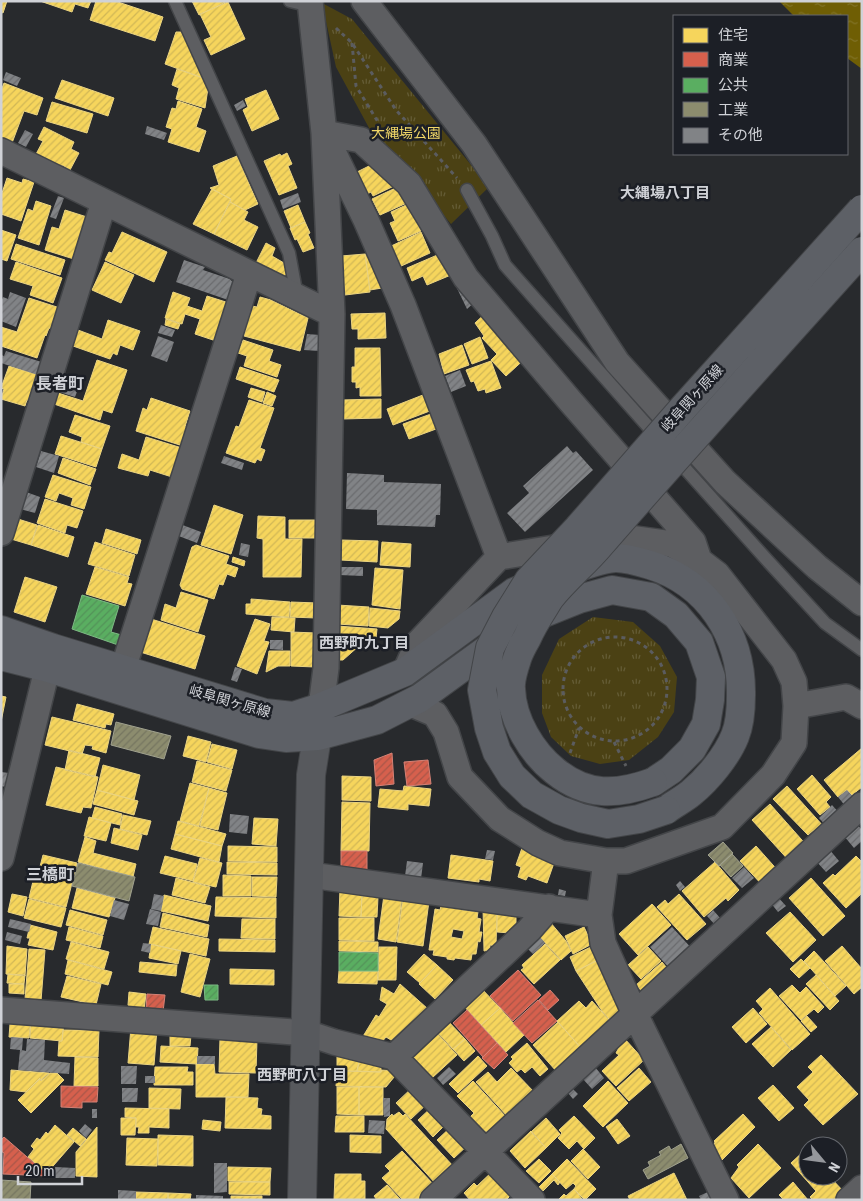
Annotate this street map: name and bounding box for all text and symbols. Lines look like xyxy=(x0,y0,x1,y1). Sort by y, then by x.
legend xyxy=(673,15,848,155)
text: 住宅 xyxy=(718,26,748,44)
text: 商業 xyxy=(718,51,748,69)
text: 公共 xyxy=(718,76,748,94)
text: 工業 xyxy=(718,101,748,119)
park label: 大縄場公園 xyxy=(371,125,441,141)
text: その他 xyxy=(718,126,763,144)
district label: 大縄場八丁目 xyxy=(620,184,710,202)
street label: 岐阜関ヶ原線 xyxy=(658,361,726,435)
district label: 長者町 xyxy=(36,374,84,393)
district label: 西野町九丁目 xyxy=(319,634,409,652)
street label: 岐阜関ヶ原線 xyxy=(187,682,273,720)
district label: 三橋町 xyxy=(26,865,74,884)
district label: 西野町八丁目 xyxy=(257,1066,347,1084)
north arrow xyxy=(798,1136,848,1186)
scale bar xyxy=(18,1154,81,1186)
text: N xyxy=(825,1160,843,1175)
text: 20 m xyxy=(25,1162,55,1180)

